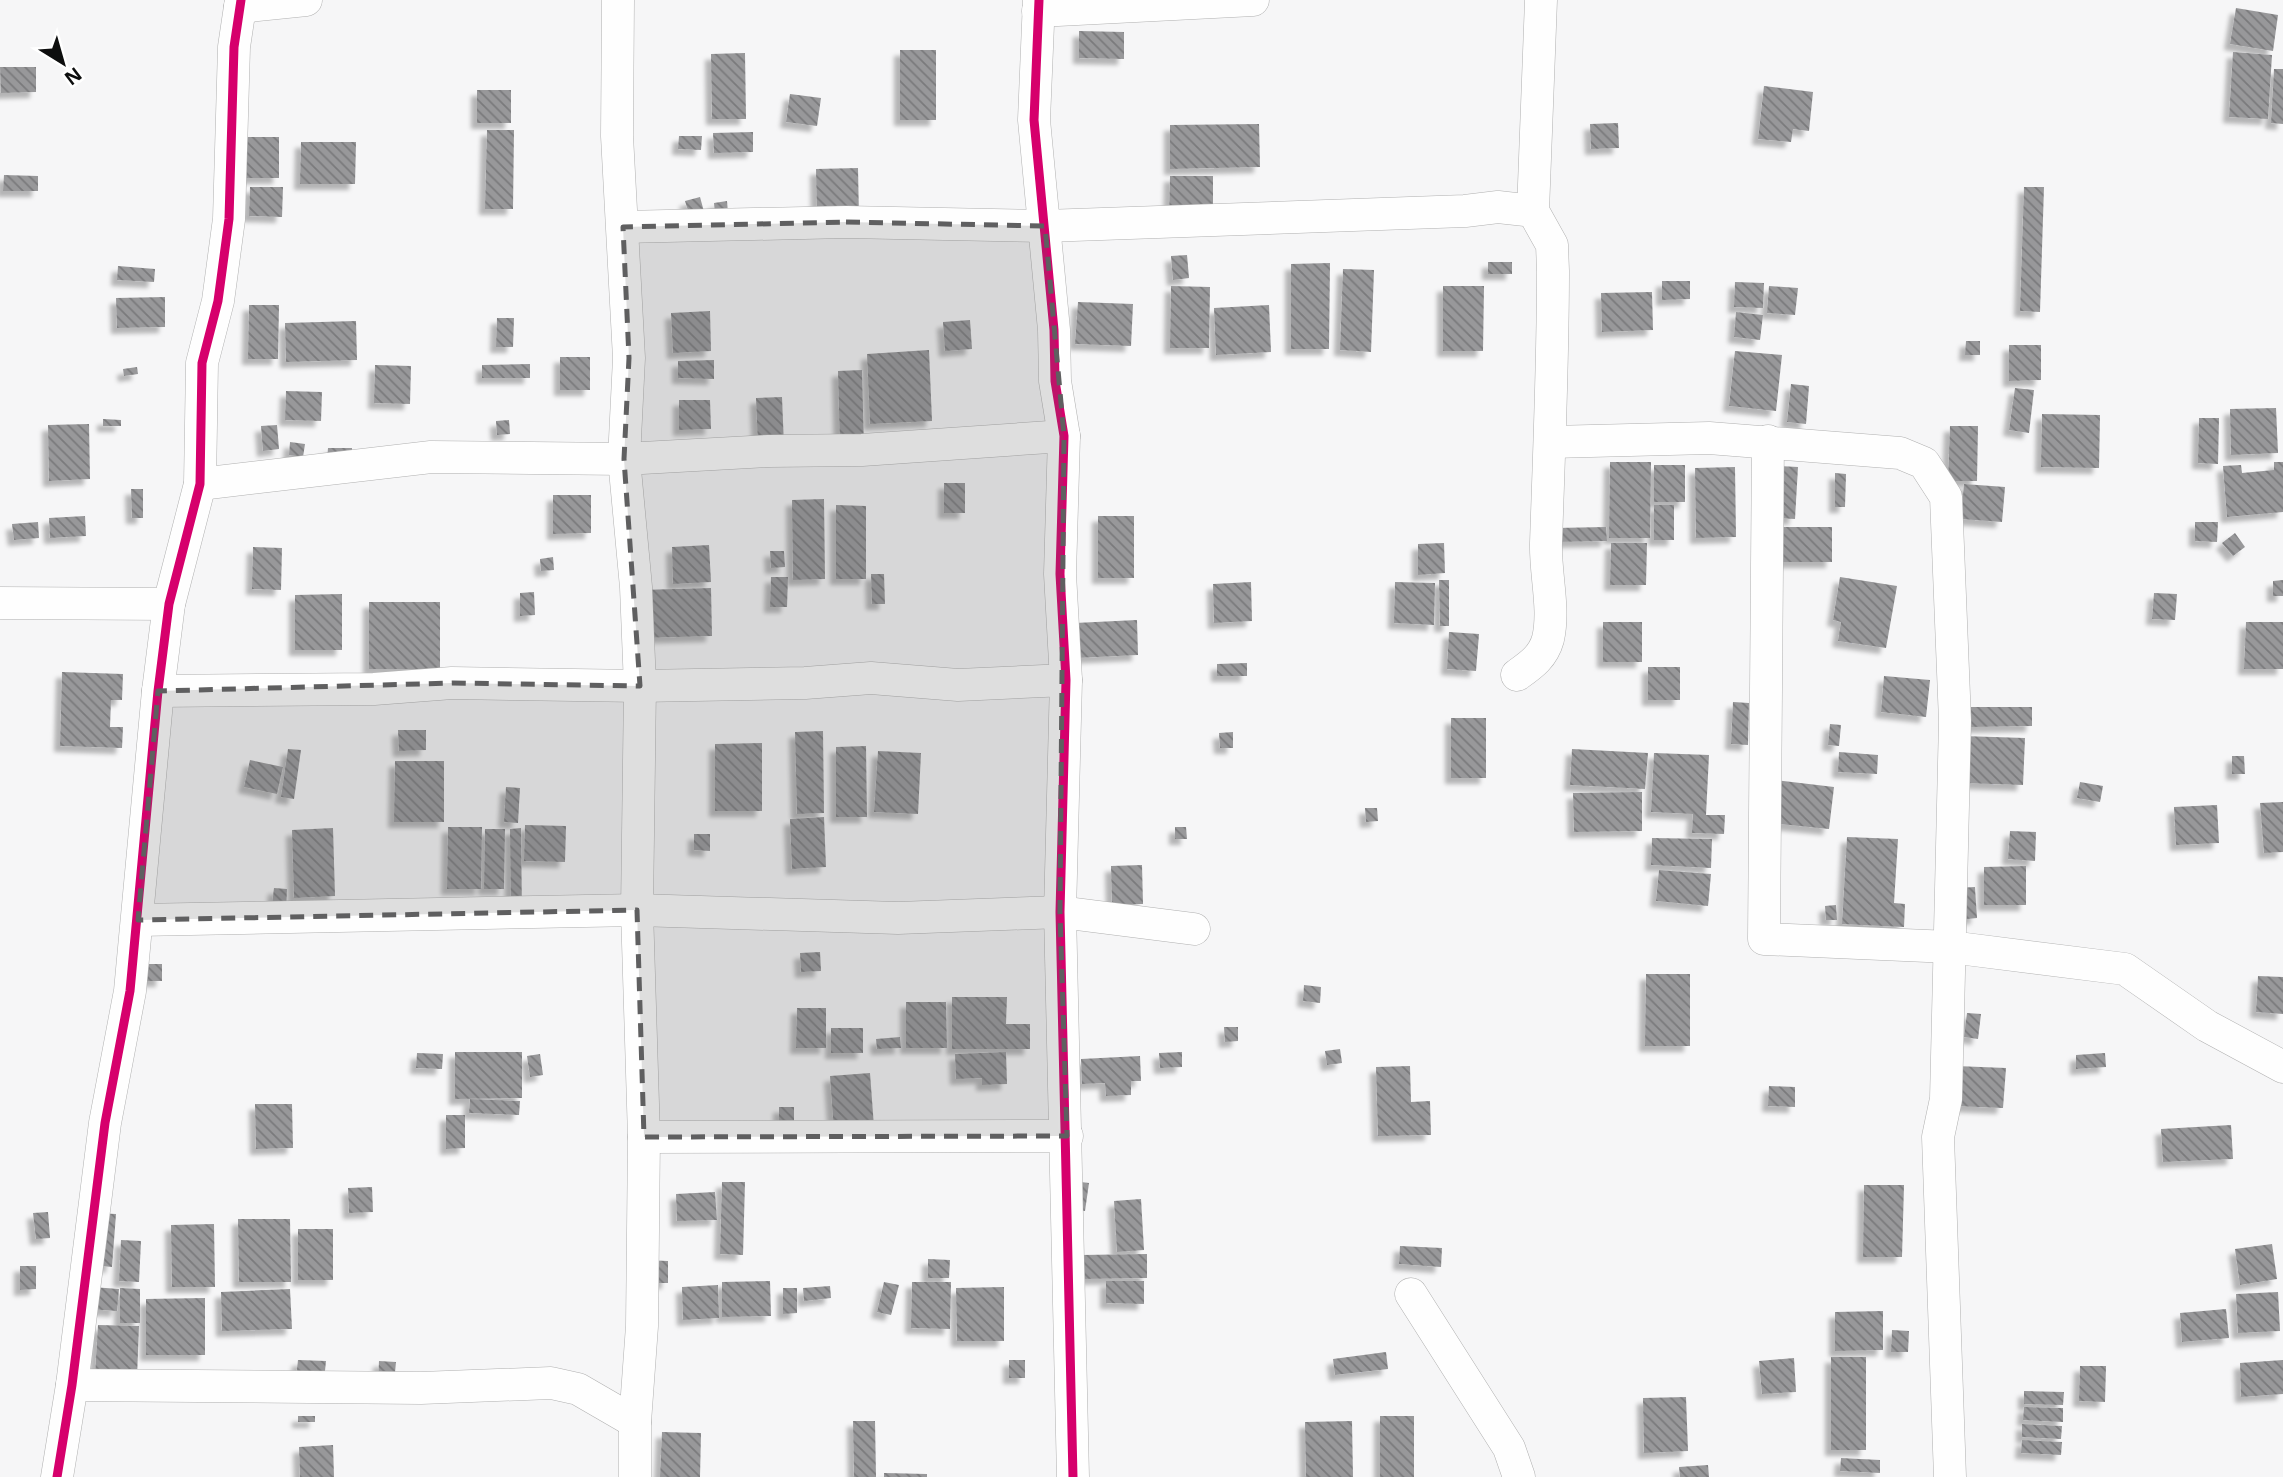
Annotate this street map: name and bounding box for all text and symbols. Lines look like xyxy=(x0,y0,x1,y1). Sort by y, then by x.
north arrow xyxy=(28,28,98,98)
text: N xyxy=(59,62,87,92)

